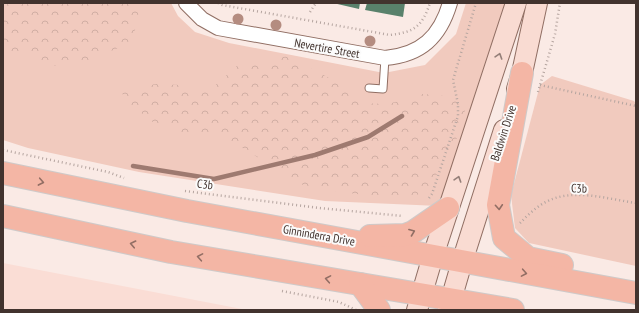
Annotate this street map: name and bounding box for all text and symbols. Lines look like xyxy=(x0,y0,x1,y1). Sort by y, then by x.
street label: Nevertire Street xyxy=(293,35,361,61)
one-way arrow xyxy=(494,52,502,59)
street label: Baldwin Drive xyxy=(487,103,519,163)
street label: C3b xyxy=(196,176,214,192)
one-way arrow xyxy=(453,176,462,183)
one-way arrow xyxy=(38,177,44,186)
street label: C3b xyxy=(571,180,587,196)
one-way arrow xyxy=(495,204,504,211)
street label: Ginninderra Drive xyxy=(282,221,356,249)
one-way arrow xyxy=(408,229,415,237)
one-way arrow xyxy=(130,241,136,249)
one-way arrow xyxy=(197,253,203,262)
one-way arrow xyxy=(521,268,527,277)
one-way arrow xyxy=(325,275,331,284)

